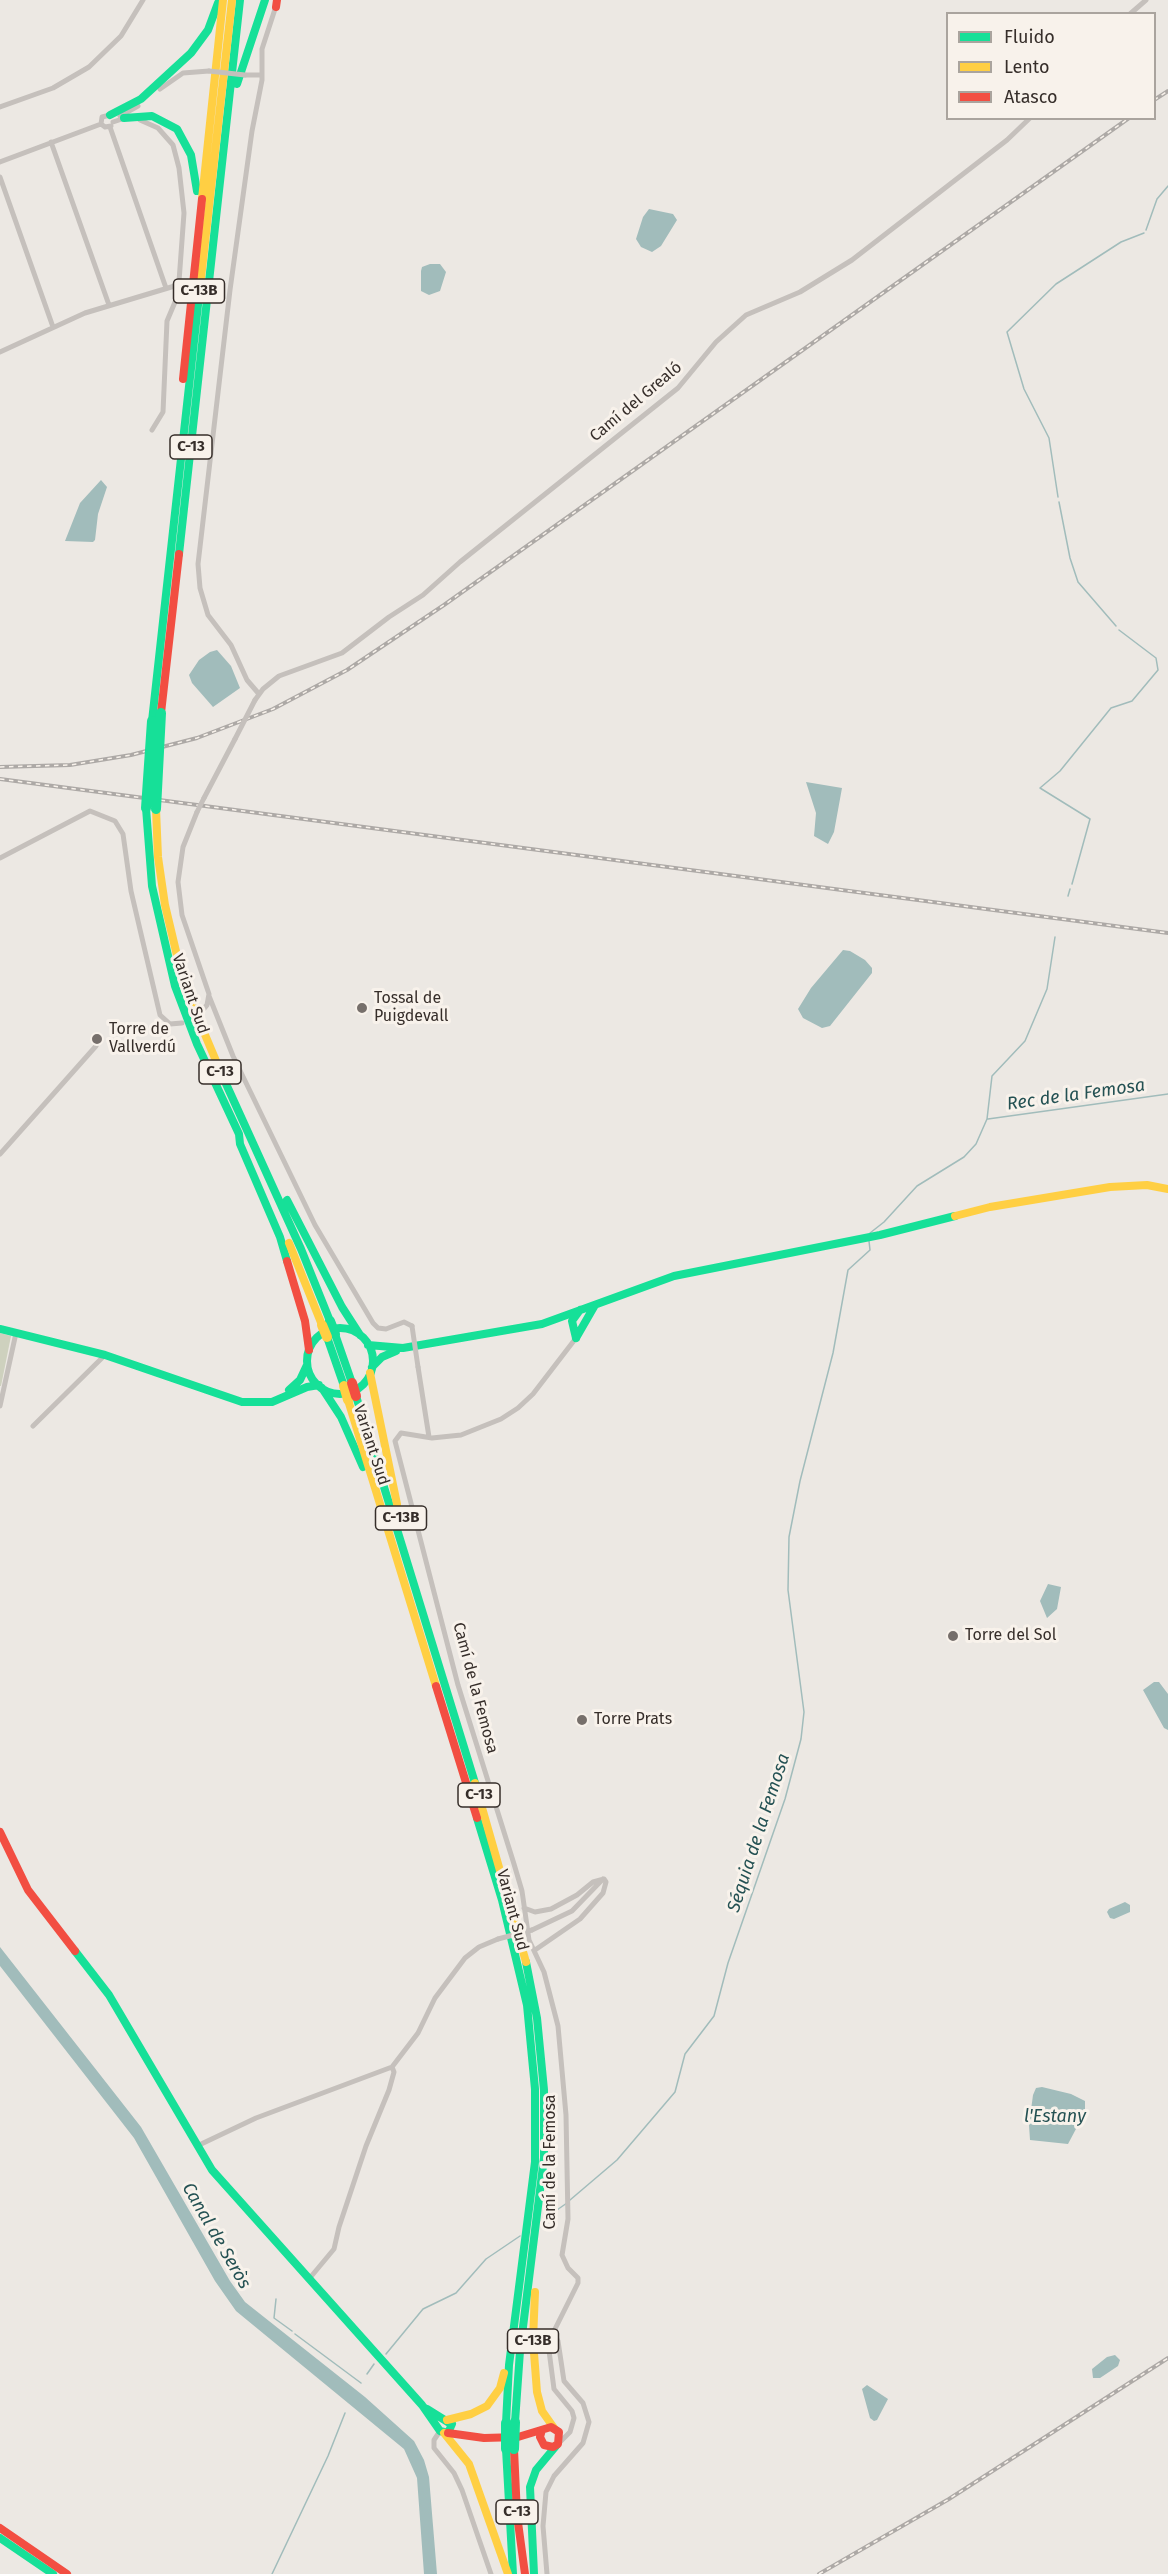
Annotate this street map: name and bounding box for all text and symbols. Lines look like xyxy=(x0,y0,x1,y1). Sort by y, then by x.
legend xyxy=(946,12,1156,120)
text: Fluido xyxy=(1004,26,1055,48)
text: Lento xyxy=(1004,56,1050,78)
text: Atasco xyxy=(1004,86,1057,108)
road number: C-13B xyxy=(174,279,224,303)
street label: Camí del Grealó xyxy=(586,358,686,446)
road number: C-13 xyxy=(170,435,212,459)
street label: Variant Sud xyxy=(167,951,213,1037)
place label: Tossal de Puigdevall xyxy=(374,989,449,1027)
marker: Tossal de Puigdevall xyxy=(355,1001,369,1015)
place label: Torre de Vallverdú xyxy=(109,1020,176,1058)
marker: Torre de Vallverdú xyxy=(90,1032,104,1046)
road number: C-13 xyxy=(199,1060,241,1084)
water label: Rec de la Femosa xyxy=(1006,1075,1146,1115)
street label: Variant Sud xyxy=(349,1402,393,1488)
road number: C-13B xyxy=(376,1506,426,1530)
street label: Camí de la Femosa xyxy=(448,1620,502,1756)
place label: Torre del Sol xyxy=(965,1626,1057,1646)
marker: Torre del Sol xyxy=(946,1629,960,1643)
place label: Torre Prats xyxy=(594,1710,672,1730)
marker: Torre Prats xyxy=(575,1713,589,1727)
water label: Séquia de la Femosa xyxy=(723,1751,795,1915)
road number: C-13 xyxy=(458,1783,500,1807)
street label: Variant Sud xyxy=(492,1867,532,1953)
street label: Camí de la Femosa xyxy=(541,2094,561,2230)
water label: l'Estany xyxy=(1024,2106,1086,2128)
water label: Canal de Seròs xyxy=(177,2179,255,2293)
road number: C-13B xyxy=(508,2329,558,2353)
road number: C-13 xyxy=(496,2500,538,2524)

